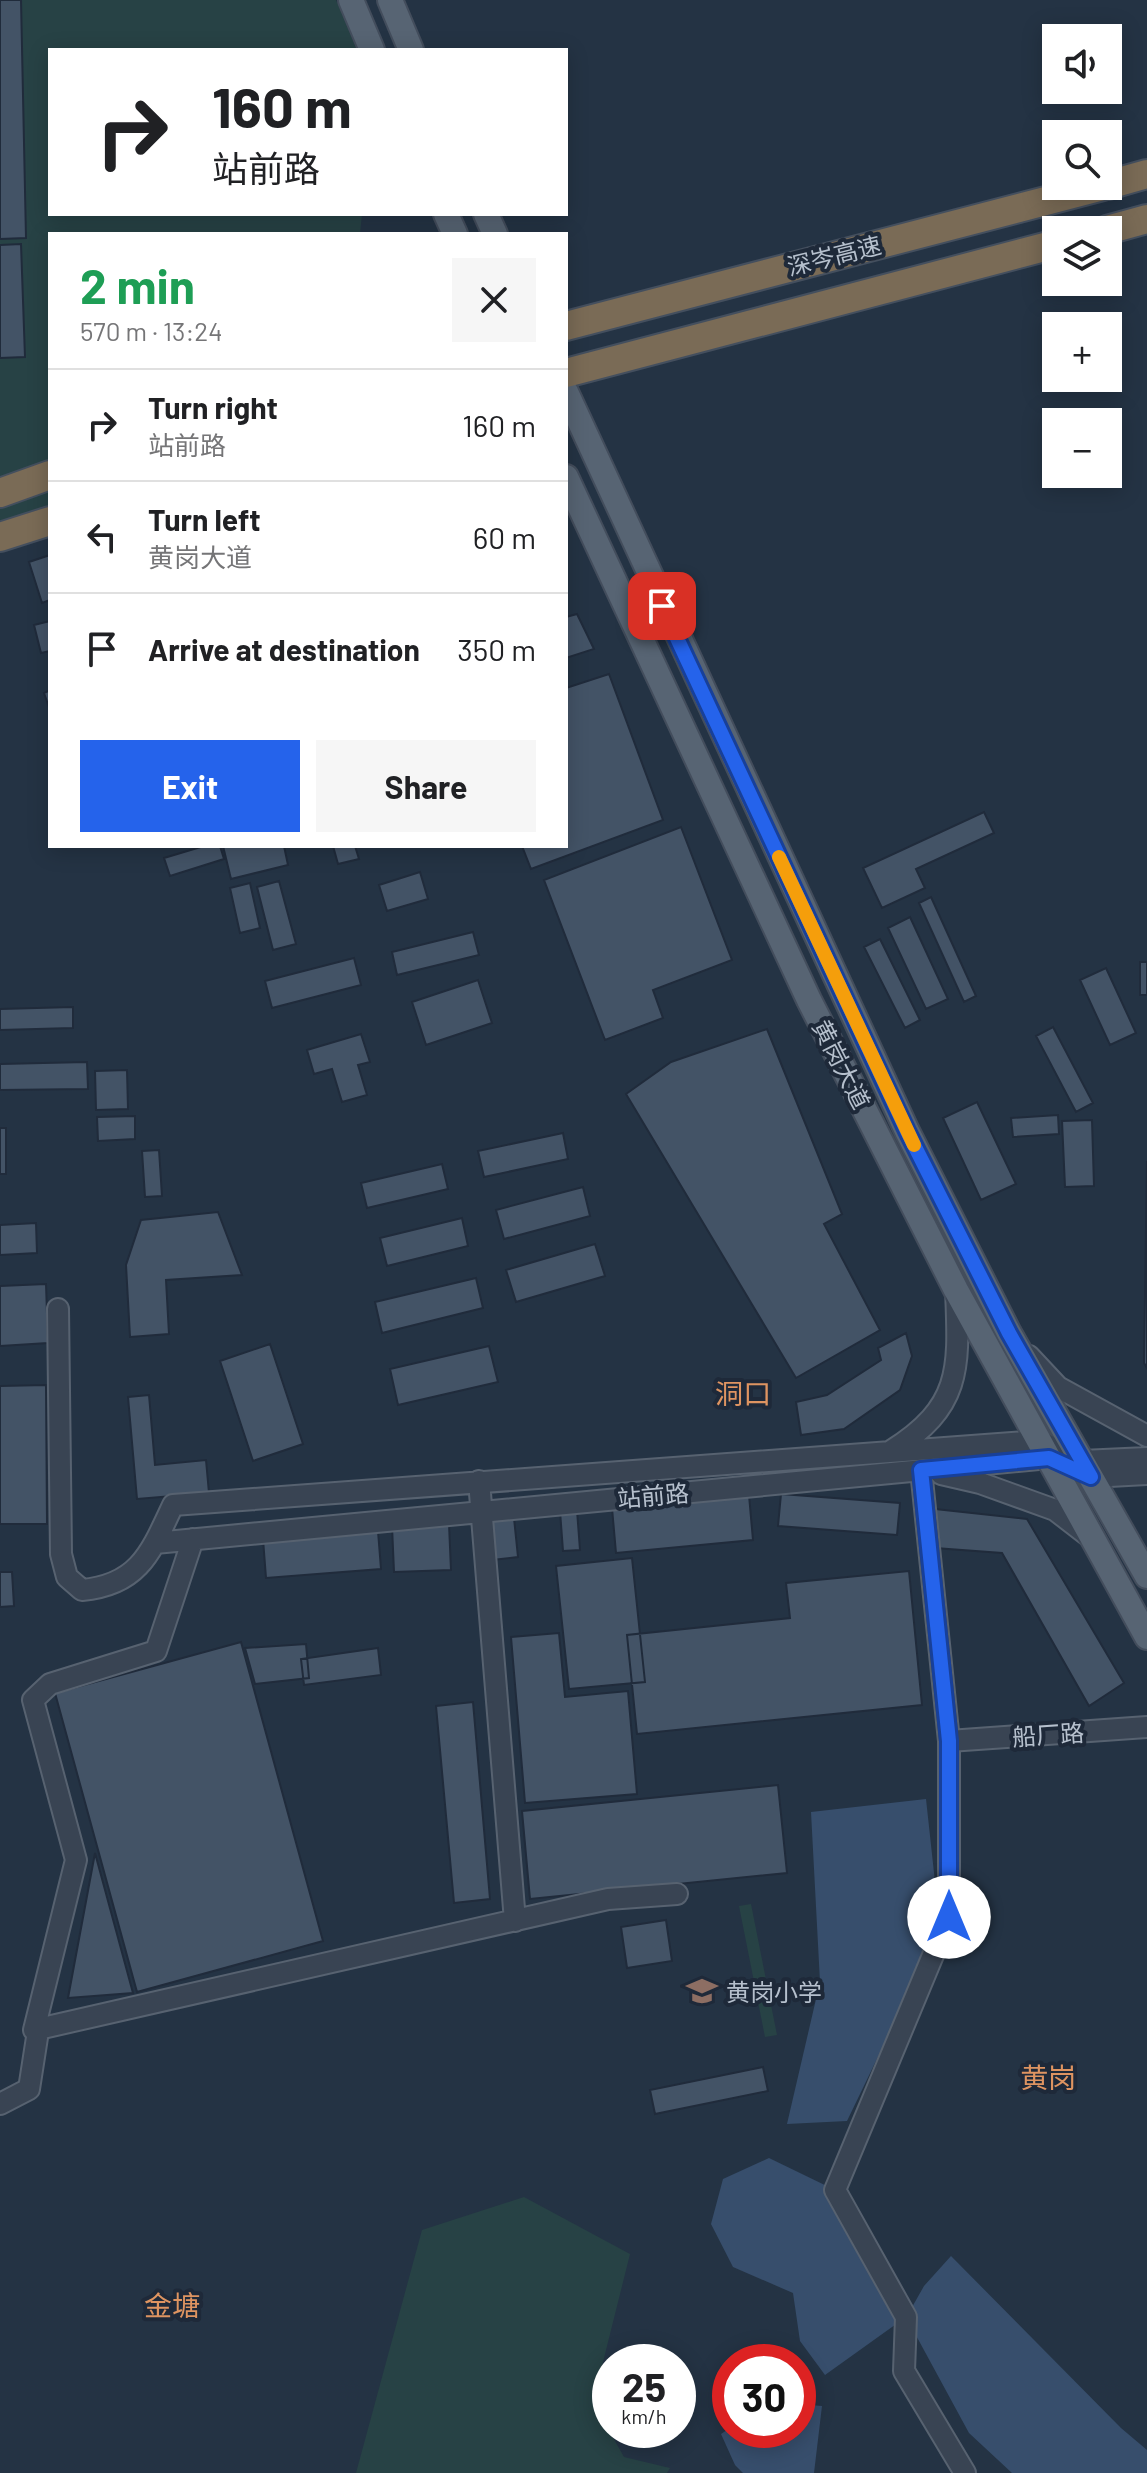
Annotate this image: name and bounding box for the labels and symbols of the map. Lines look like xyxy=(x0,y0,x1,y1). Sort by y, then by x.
street label: 深岑高速 xyxy=(784,229,884,281)
pin xyxy=(628,572,696,640)
street label: 黄岗大道 xyxy=(807,1015,877,1113)
district label: 洞口 xyxy=(715,1376,771,1410)
street label: 站前路 xyxy=(616,1477,690,1513)
street label: 船厂路 xyxy=(1011,1717,1085,1751)
position arrow xyxy=(907,1875,991,1959)
school or university icon: 黄岗小学 xyxy=(685,1974,719,2008)
place label: 黄岗小学 xyxy=(726,1977,822,2006)
district label: 黄岗 xyxy=(1020,2060,1076,2094)
district label: 金塘 xyxy=(144,2288,200,2322)
speed limit sign: 30 xyxy=(712,2344,816,2448)

